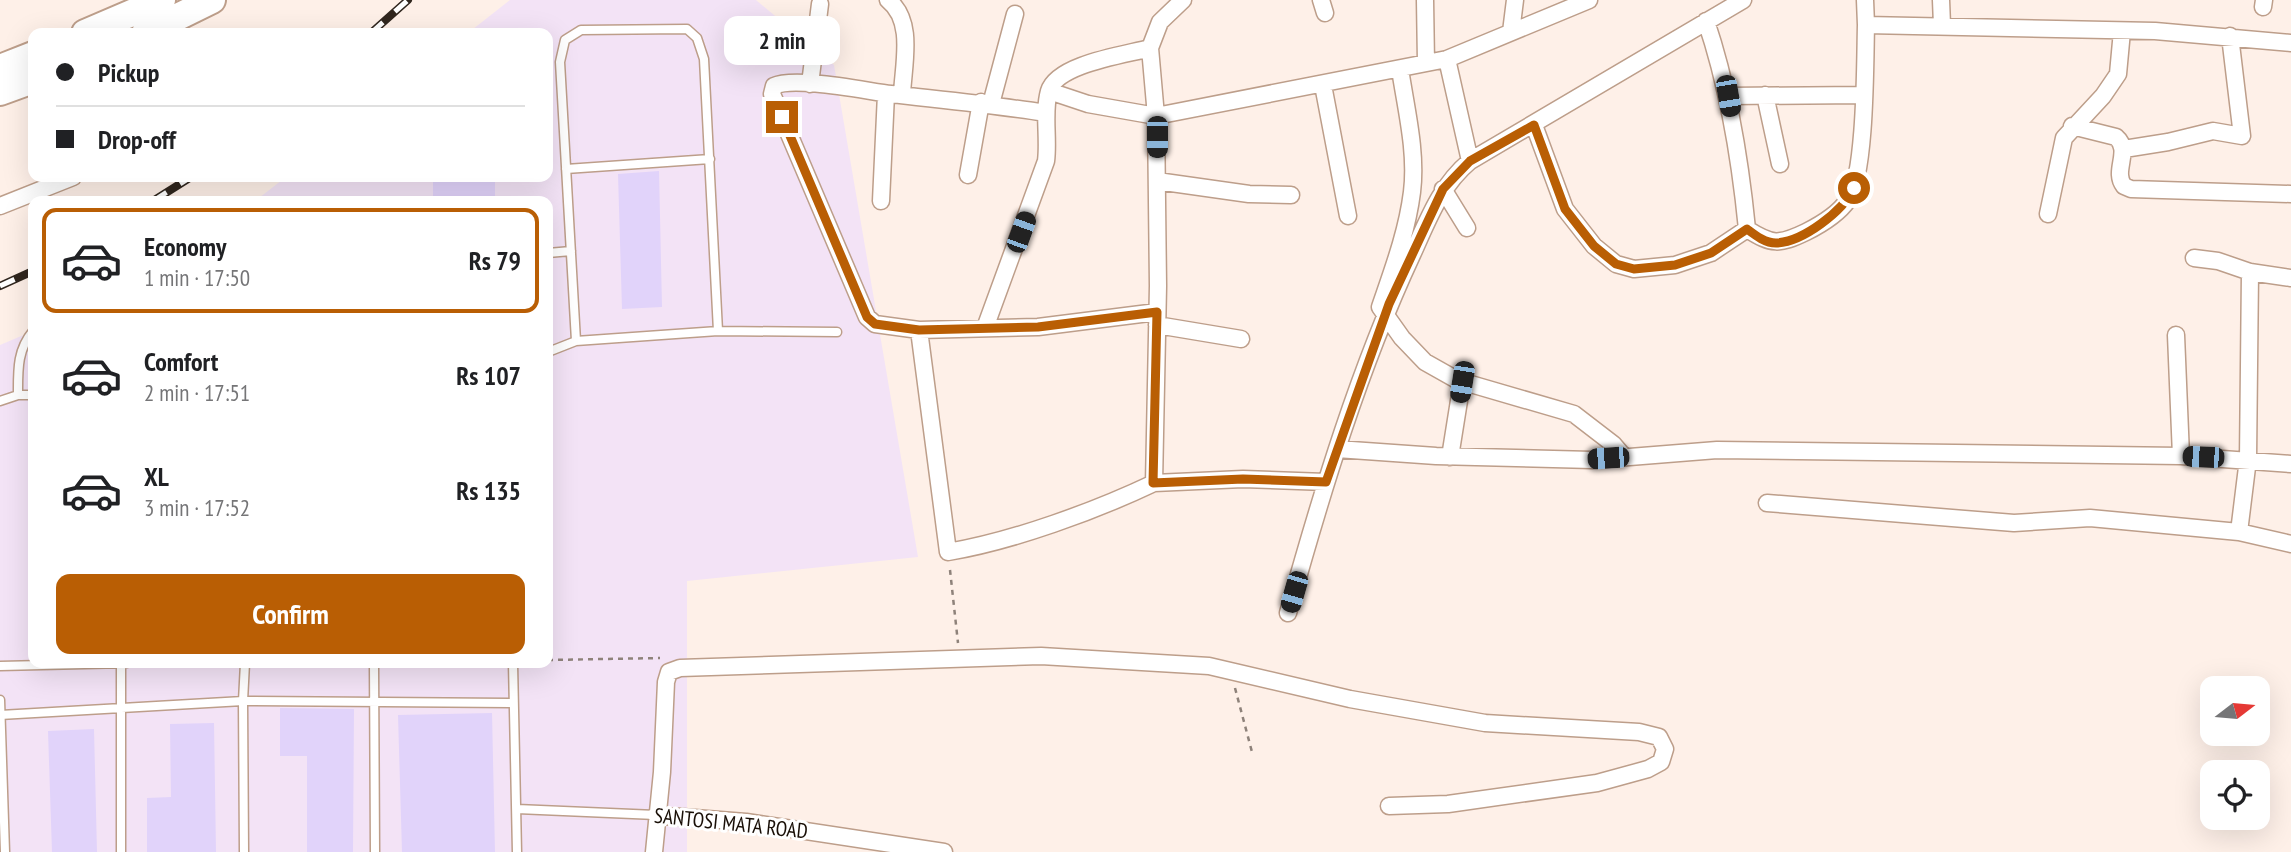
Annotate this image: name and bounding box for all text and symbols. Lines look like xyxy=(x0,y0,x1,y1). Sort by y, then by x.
callout: 2 min xyxy=(724,16,840,64)
text: 2 min xyxy=(759,26,805,55)
text: Pickup xyxy=(98,56,159,89)
car xyxy=(1715,73,1742,119)
route end xyxy=(766,101,798,133)
car xyxy=(1147,116,1168,158)
text: Drop-off xyxy=(98,123,176,156)
route start xyxy=(1838,172,1870,204)
car xyxy=(1004,209,1039,255)
icon: car xyxy=(60,229,123,292)
text: Economy xyxy=(144,230,226,263)
text: Rs 79 xyxy=(469,244,521,277)
text: 1 min · 17:50 xyxy=(144,263,250,292)
icon: car xyxy=(60,344,123,407)
text: Comfort xyxy=(144,345,218,378)
text: Rs 107 xyxy=(456,359,521,392)
car xyxy=(1449,360,1476,404)
text: 2 min · 17:51 xyxy=(144,378,250,407)
car xyxy=(1587,446,1630,470)
car xyxy=(2182,446,2225,468)
icon: car xyxy=(60,459,123,522)
text: XL xyxy=(144,460,169,493)
text: Rs 135 xyxy=(456,474,521,507)
text: 3 min · 17:52 xyxy=(144,493,250,522)
car xyxy=(1279,569,1310,615)
button: Confirm xyxy=(56,574,525,654)
north arrow xyxy=(2200,676,2270,746)
map controls xyxy=(2200,676,2270,830)
button: locate xyxy=(2200,760,2270,830)
street label: SANTOSI MATA ROAD xyxy=(653,802,809,844)

